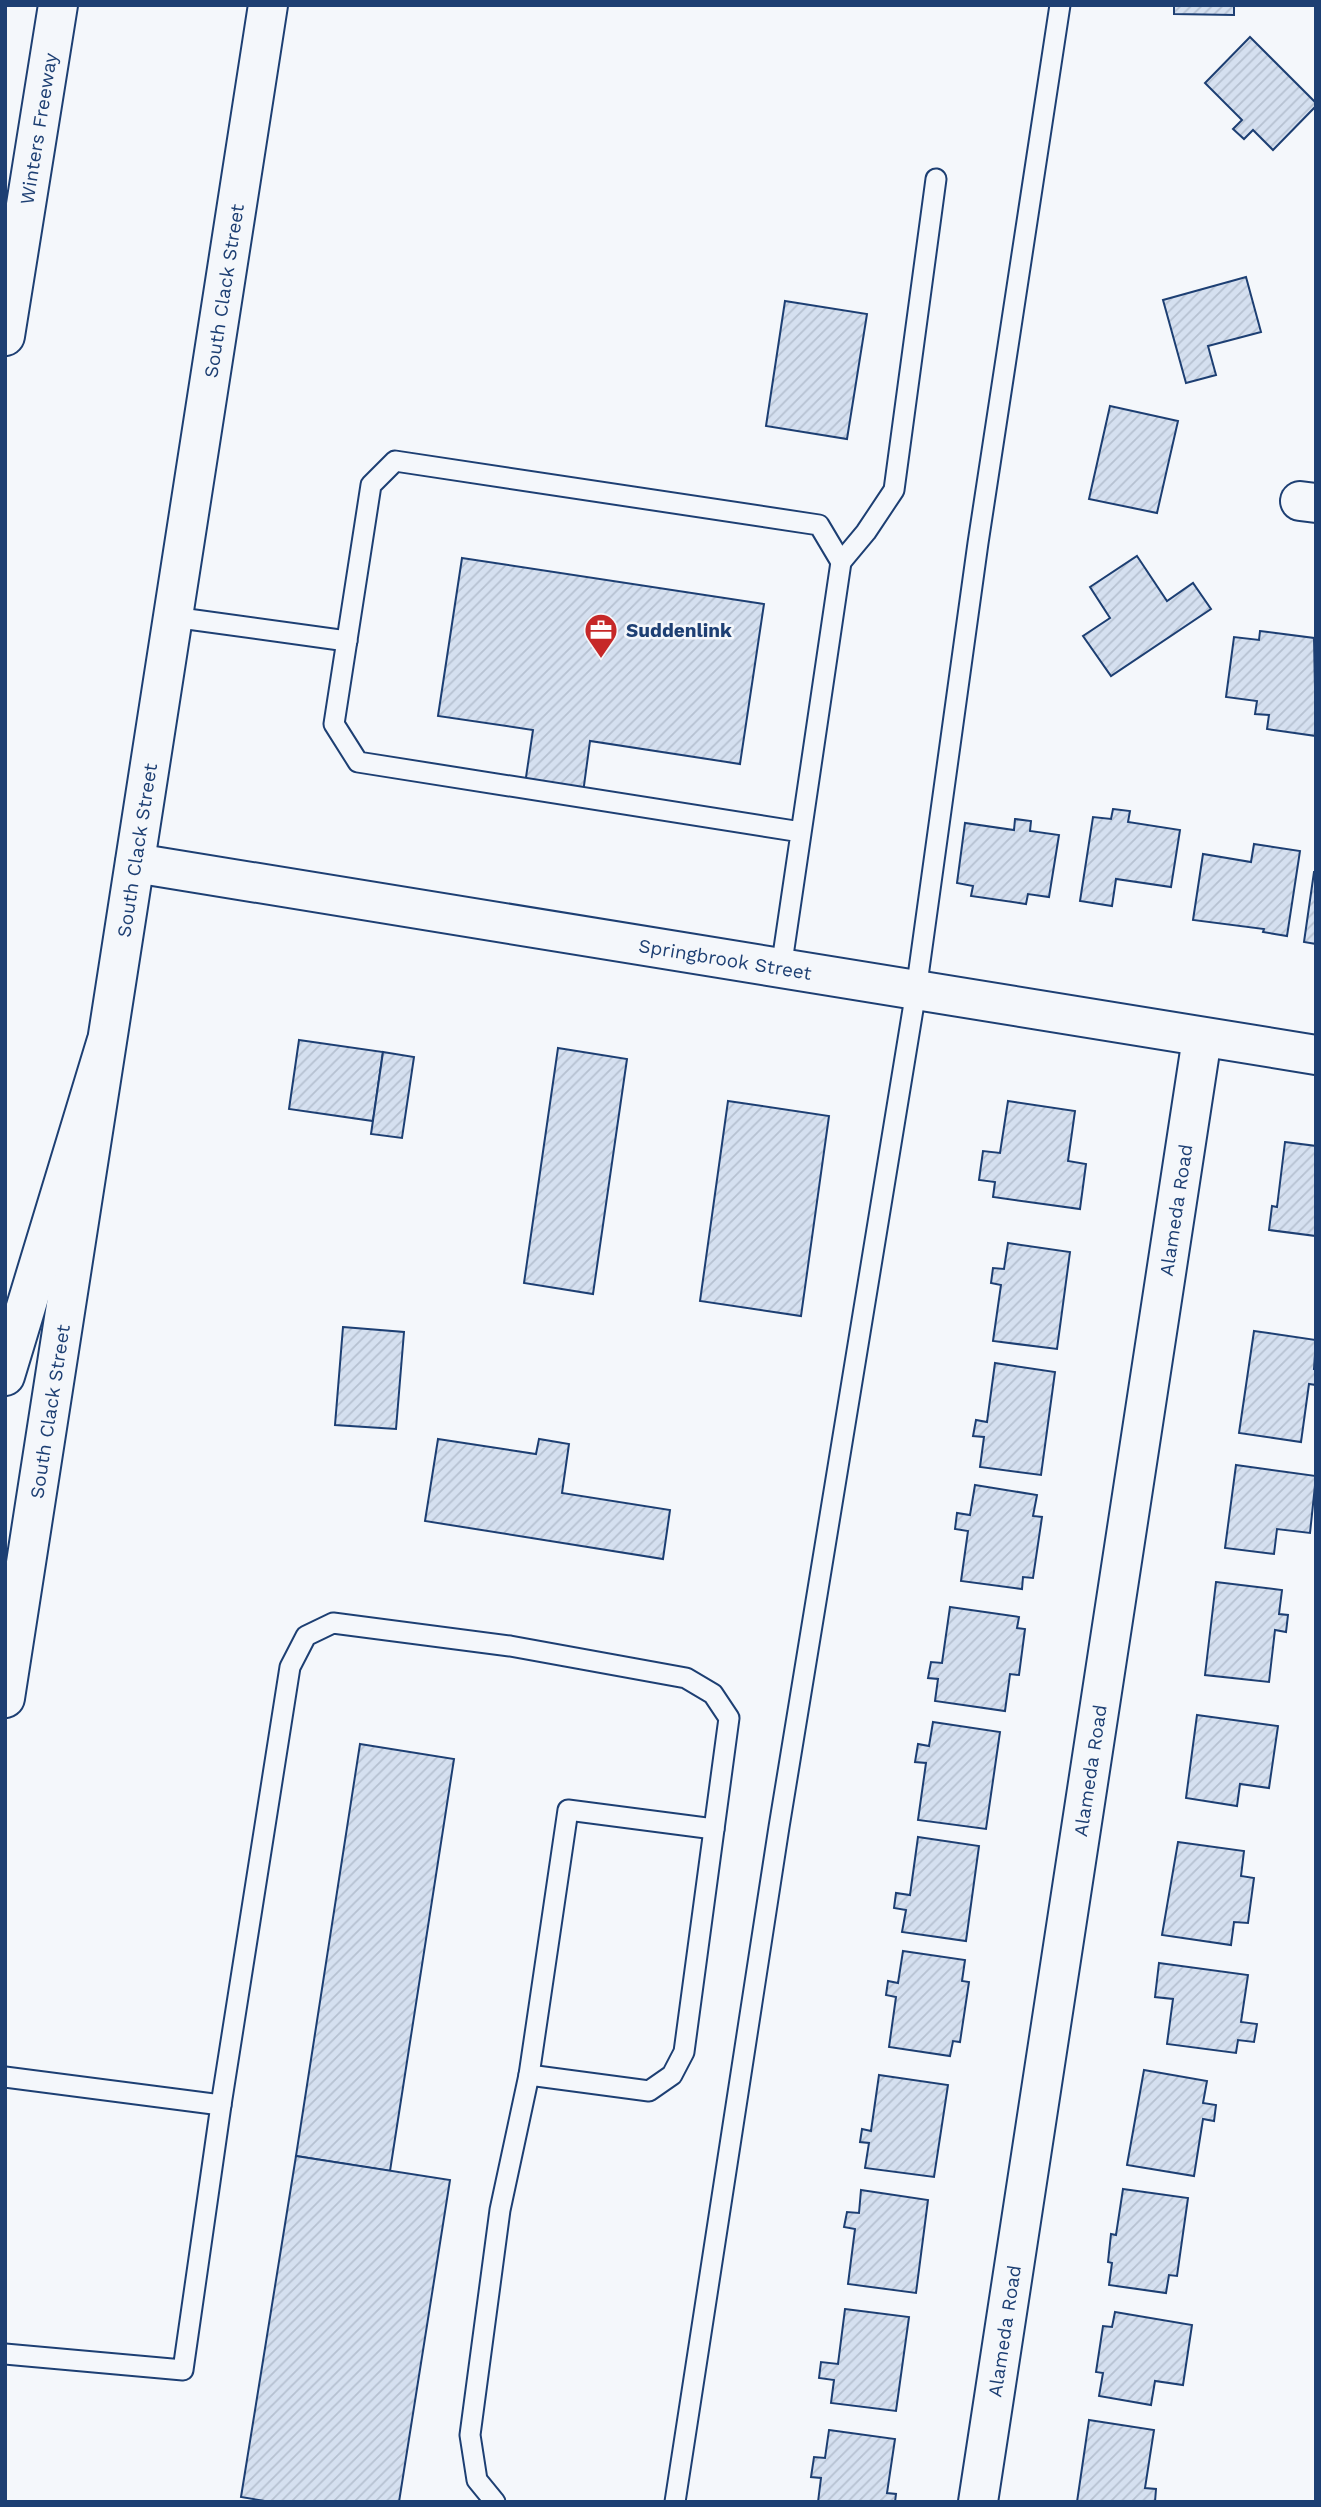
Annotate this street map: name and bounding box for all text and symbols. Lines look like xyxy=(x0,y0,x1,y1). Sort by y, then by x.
street label: Winters Freeway xyxy=(15,51,62,206)
street label: South Clack Street xyxy=(199,202,249,380)
office icon: Suddenlink xyxy=(582,611,620,660)
place label: Suddenlink xyxy=(626,619,732,642)
street label: South Clack Street xyxy=(112,762,162,939)
street label: Springbrook Street xyxy=(637,934,813,985)
street label: Alameda Road xyxy=(1155,1142,1198,1278)
street label: South Clack Street xyxy=(25,1323,75,1500)
street label: Alameda Road xyxy=(1069,1703,1112,1838)
street label: Alameda Road xyxy=(983,2263,1026,2399)

